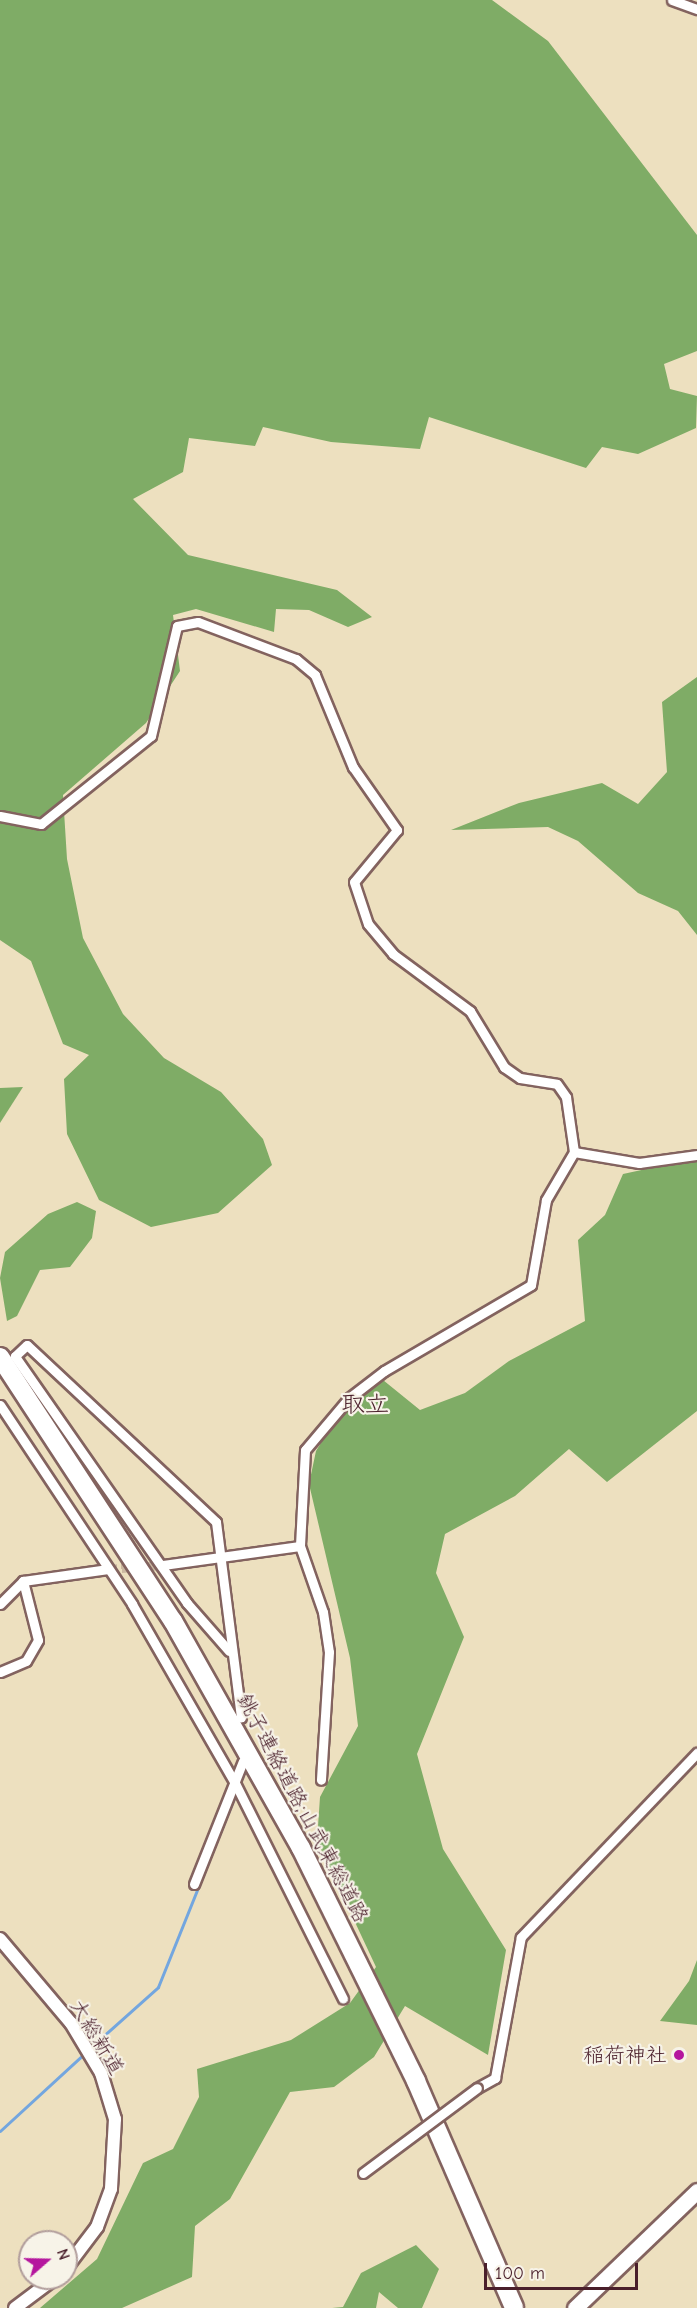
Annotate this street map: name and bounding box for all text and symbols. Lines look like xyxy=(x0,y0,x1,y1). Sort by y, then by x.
district label: 取立 xyxy=(341,1391,389,1419)
street label: 銚子連絡道路;山武東総道路 xyxy=(232,1689,374,1927)
street label: 大総新道 xyxy=(65,1995,129,2079)
place label: 稲荷神社 xyxy=(583,2042,667,2068)
marker: 稲荷神社 xyxy=(672,2048,686,2062)
north arrow xyxy=(18,2230,78,2290)
text: N xyxy=(53,2247,73,2263)
scale bar xyxy=(487,2251,642,2289)
text: 100 m xyxy=(495,2263,545,2284)

